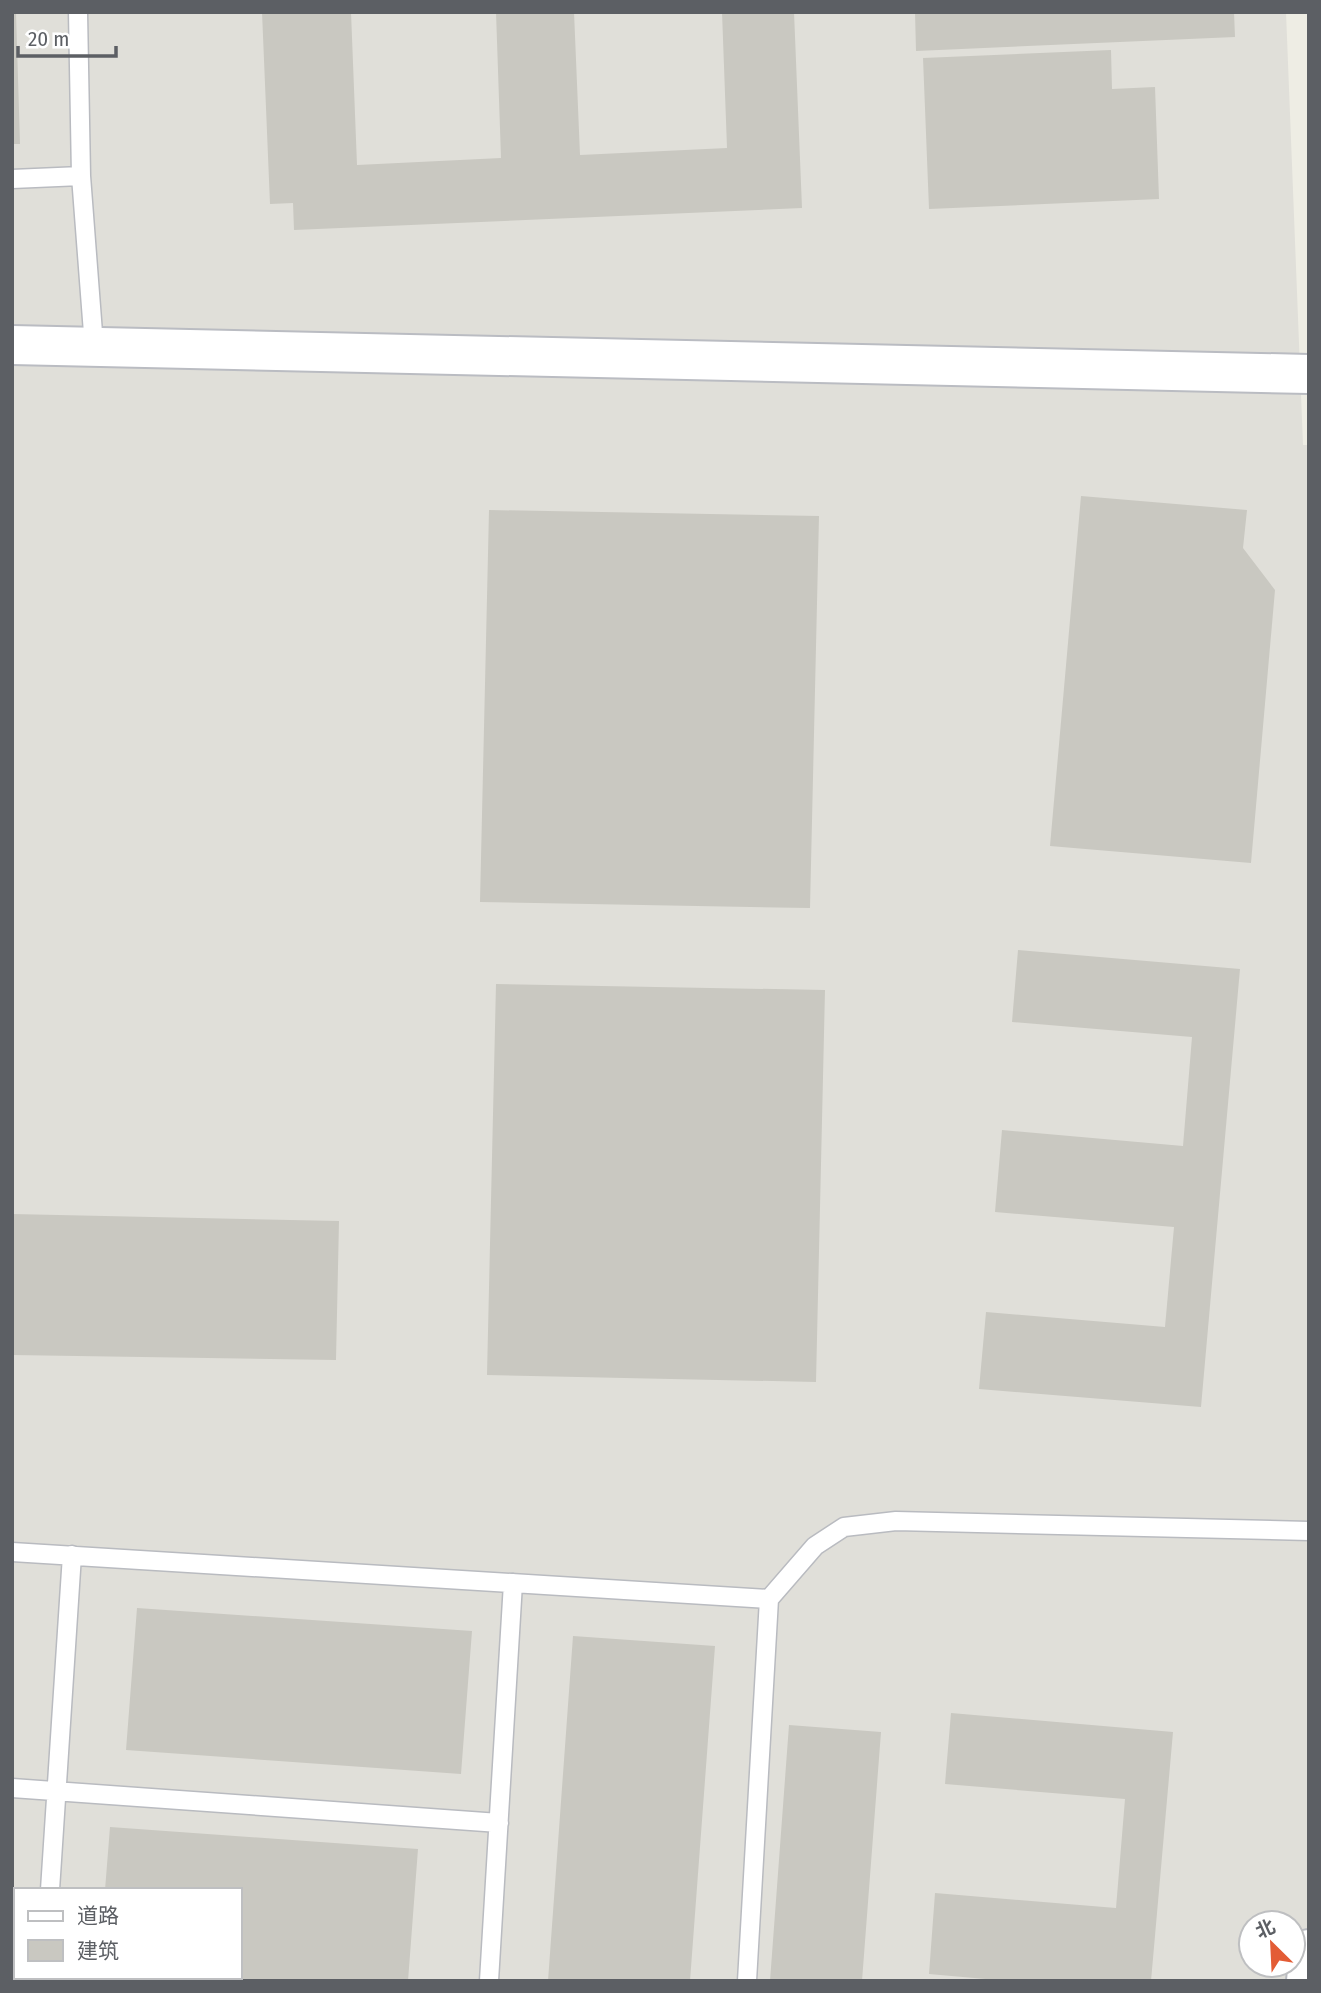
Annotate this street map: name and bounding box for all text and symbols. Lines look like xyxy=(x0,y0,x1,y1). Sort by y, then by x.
scale bar xyxy=(18,14,116,58)
text: 20 m xyxy=(28,26,69,52)
legend xyxy=(14,1888,242,1979)
text: 道路 xyxy=(77,1903,119,1929)
north arrow xyxy=(1237,1909,1307,1979)
text: 北 xyxy=(1252,1915,1279,1943)
text: 建筑 xyxy=(77,1938,119,1964)

